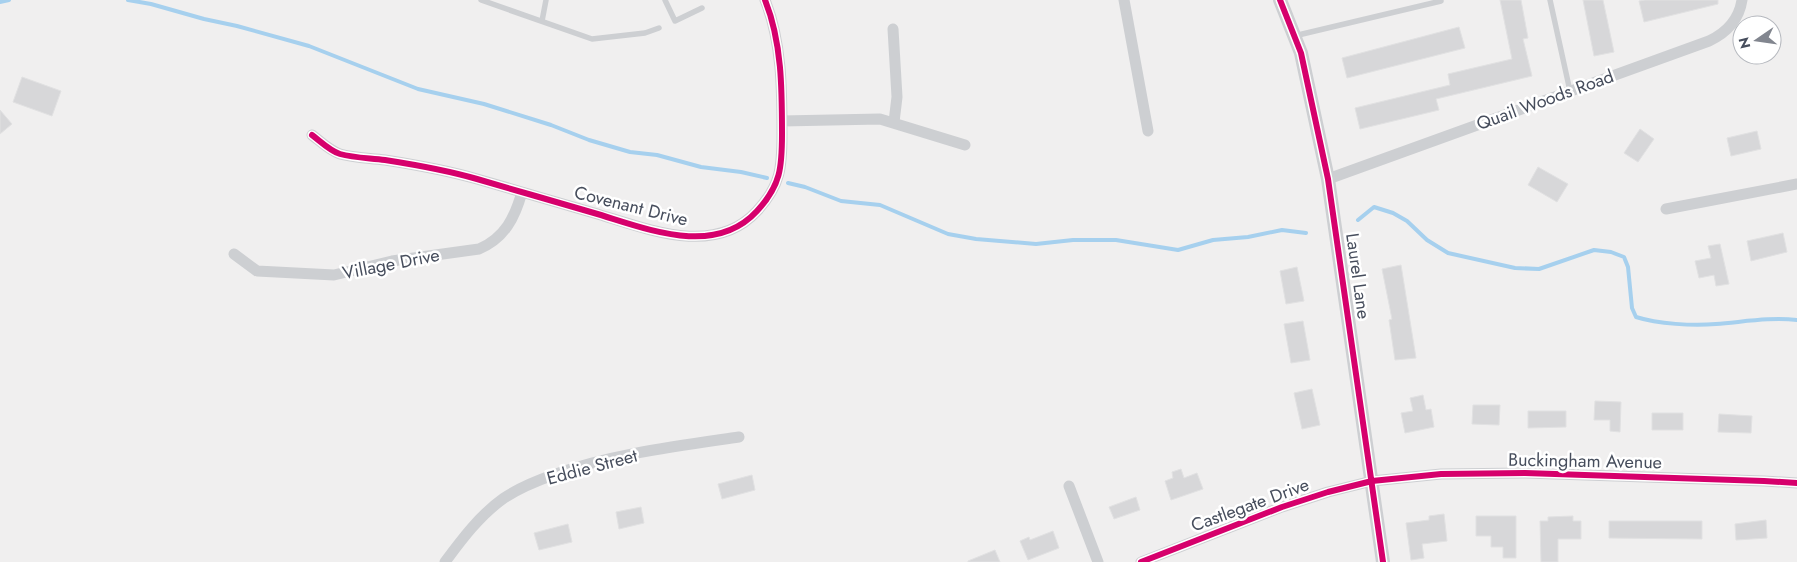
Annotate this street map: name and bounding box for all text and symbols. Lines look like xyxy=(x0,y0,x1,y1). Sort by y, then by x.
north arrow xyxy=(1732,15,1782,65)
text: N xyxy=(1733,35,1755,51)
street label: Quail Woods Road xyxy=(1473,63,1617,137)
street label: Covenant Drive xyxy=(572,179,690,233)
street label: Laurel Lane xyxy=(1339,231,1377,321)
street label: Village Drive xyxy=(340,242,442,286)
street label: Eddie Street xyxy=(544,442,641,492)
street label: Buckingham Avenue xyxy=(1508,447,1662,475)
street label: Castlegate Drive xyxy=(1187,472,1313,538)

